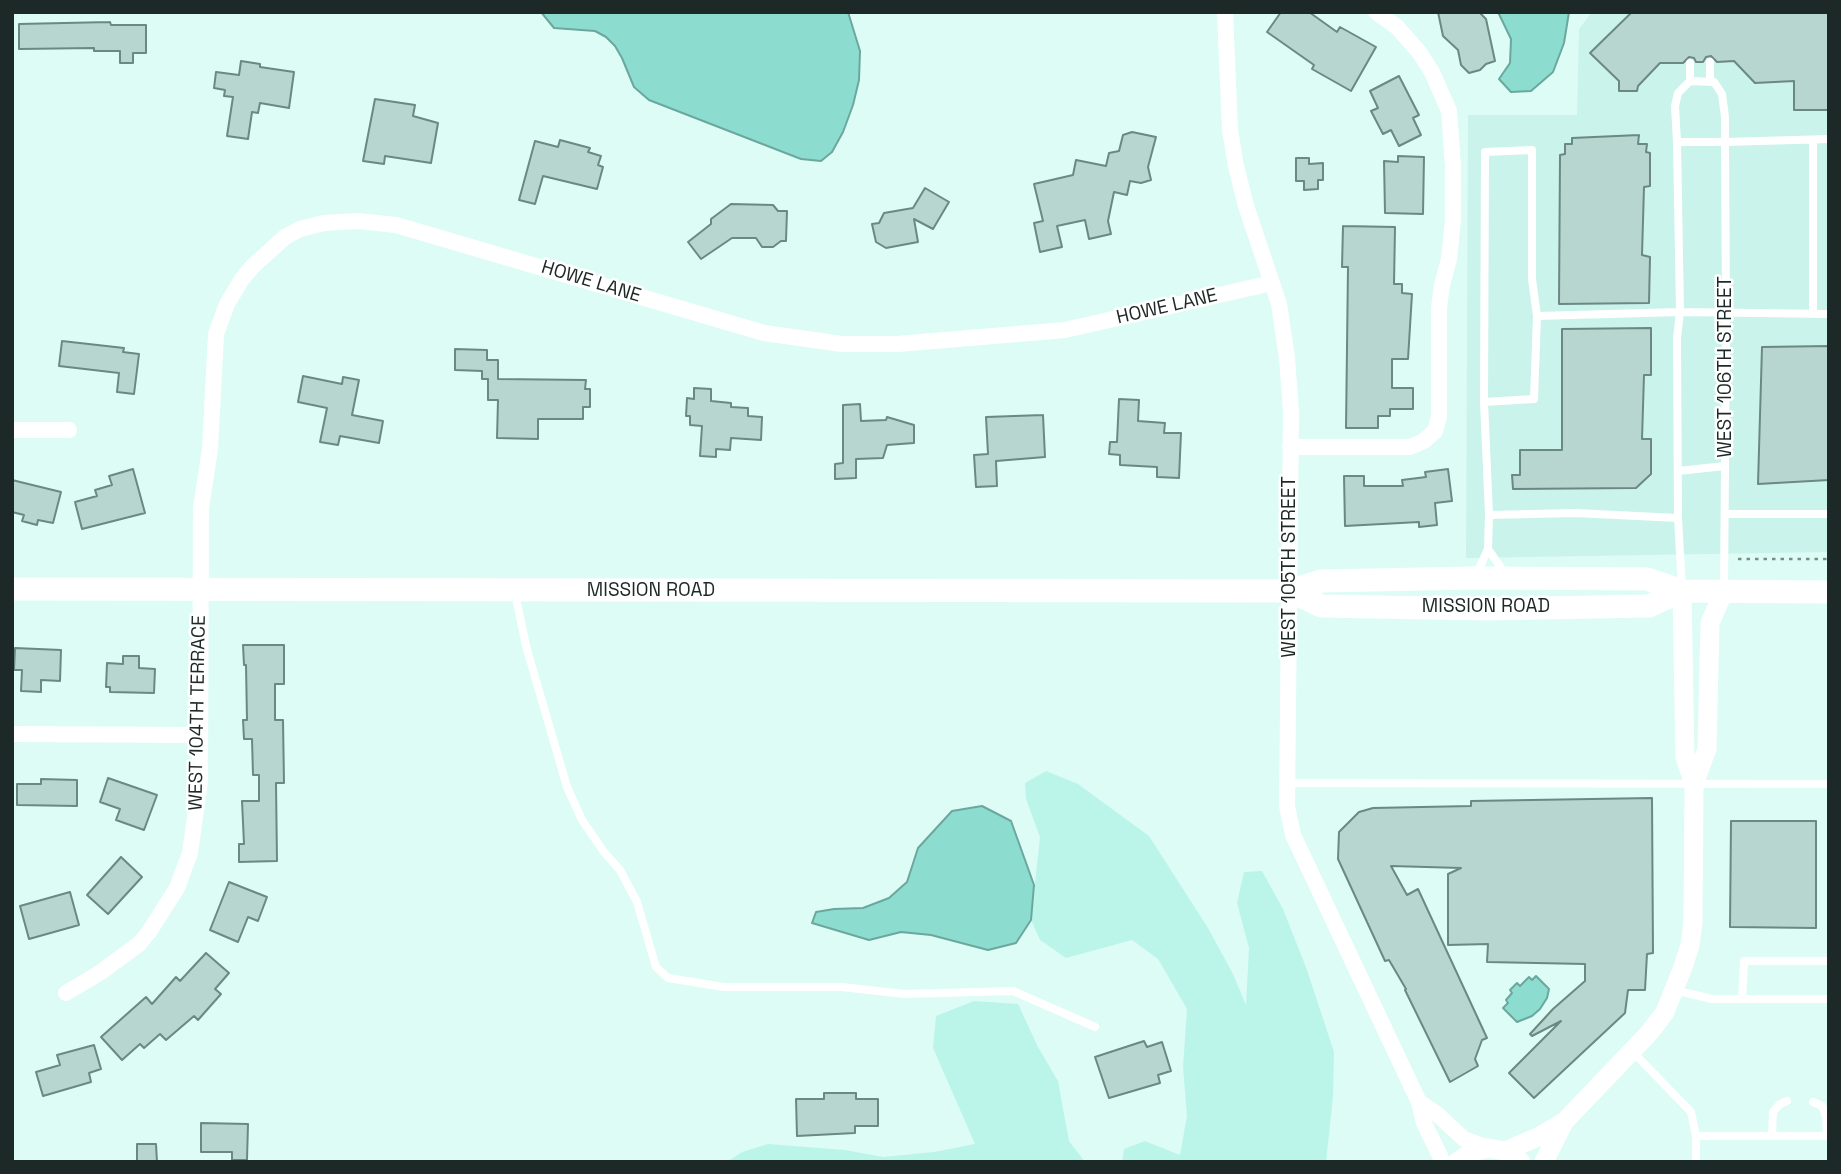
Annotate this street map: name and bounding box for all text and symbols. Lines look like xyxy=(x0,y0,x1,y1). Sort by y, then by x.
street label: HOWE LANE xyxy=(538,256,644,308)
street label: WEST 106TH STREET xyxy=(1715,276,1737,458)
street label: HOWE LANE xyxy=(1114,284,1220,330)
street label: WEST 105TH STREET xyxy=(1279,476,1301,658)
street label: MISSION ROAD xyxy=(587,580,715,602)
street label: MISSION ROAD xyxy=(1422,596,1550,618)
street label: WEST 104TH TERRACE xyxy=(185,615,211,811)

